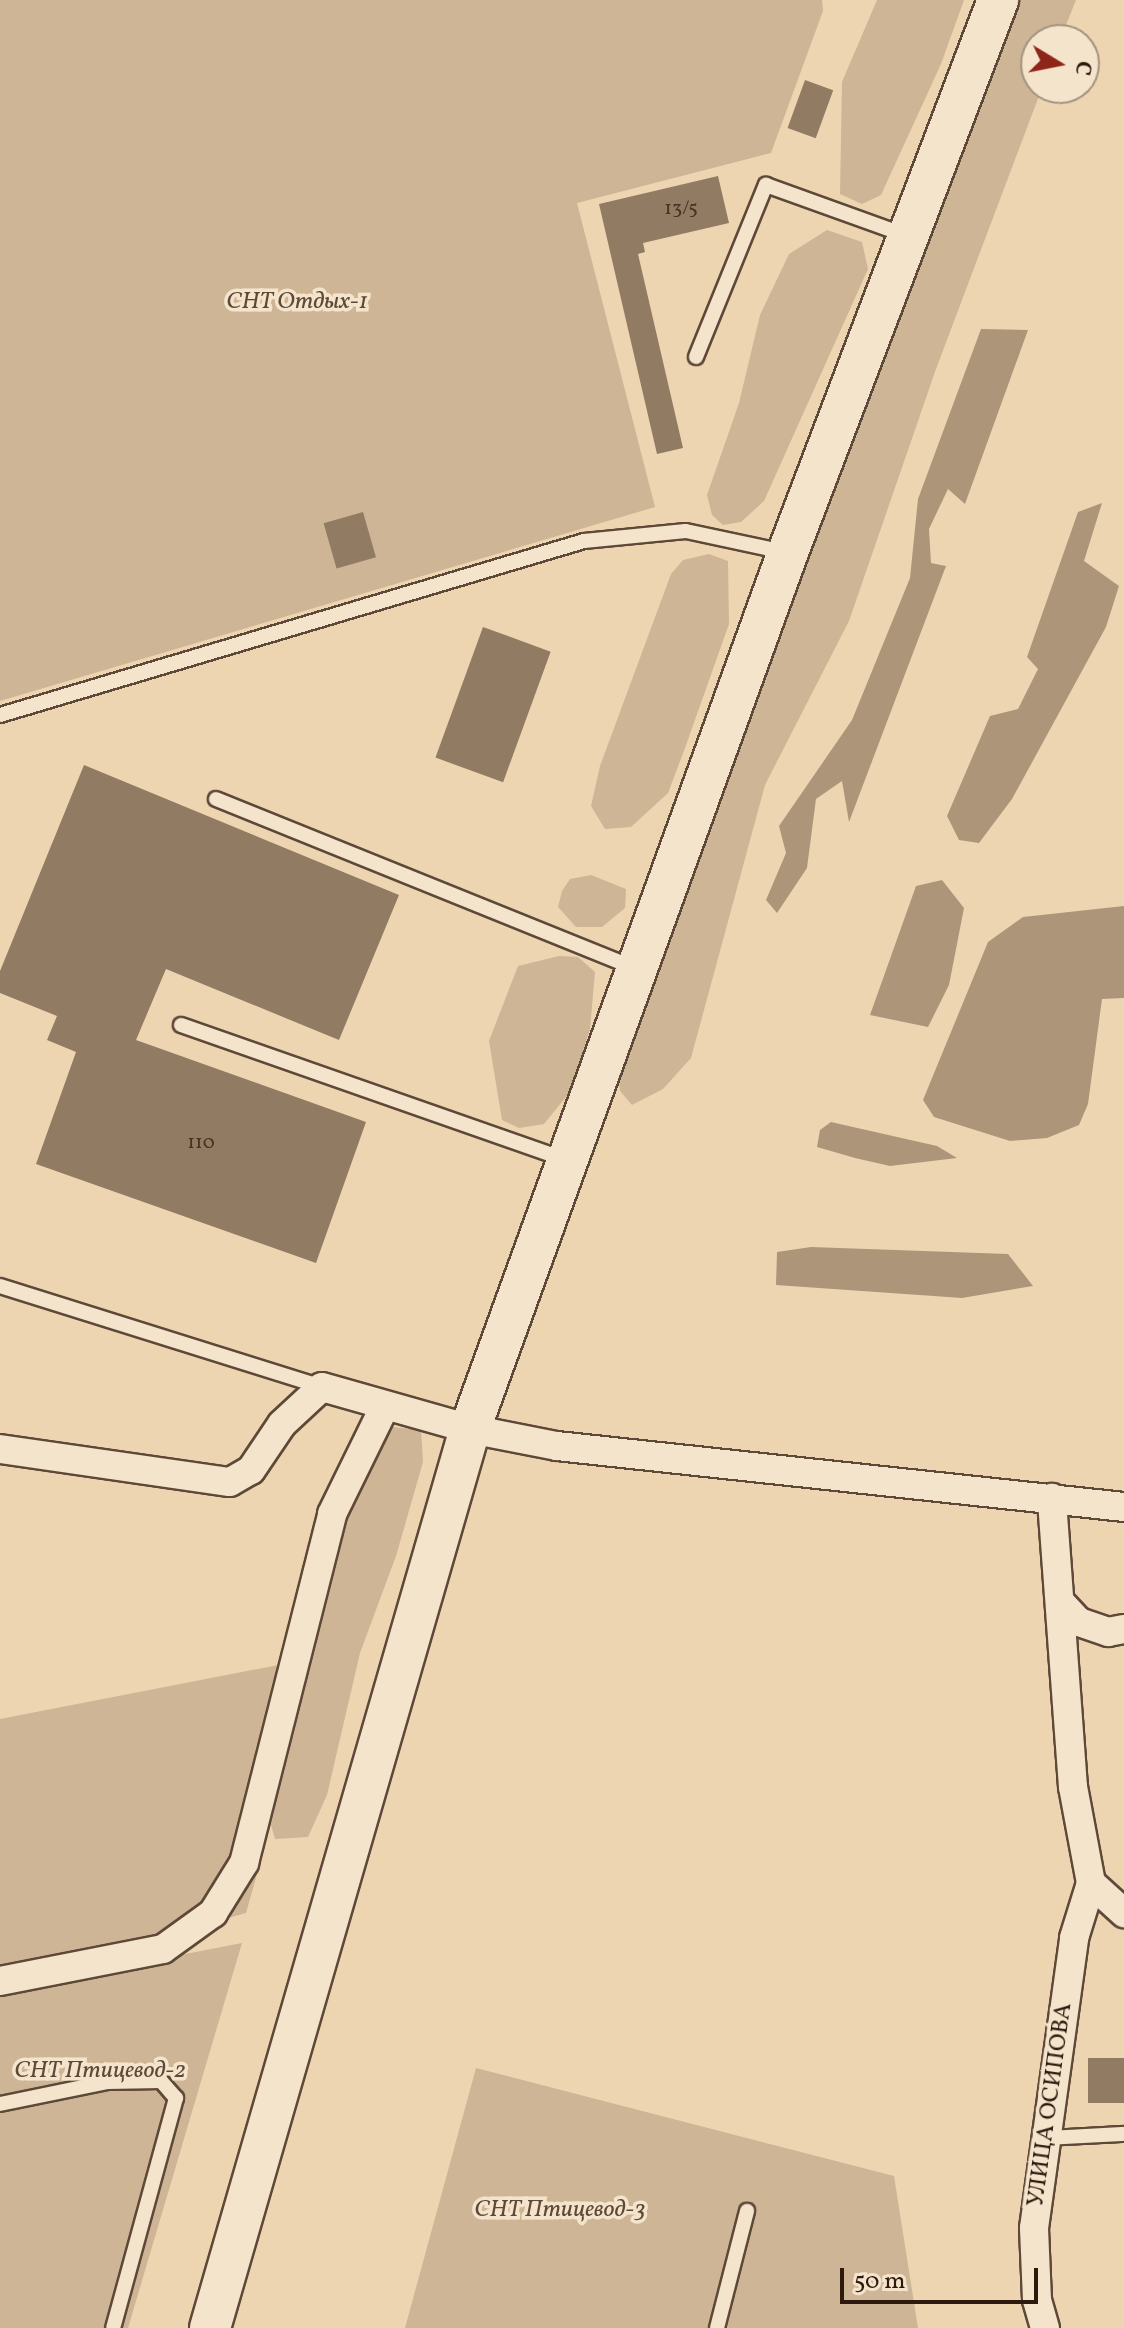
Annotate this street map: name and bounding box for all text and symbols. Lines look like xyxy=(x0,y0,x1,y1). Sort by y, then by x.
north arrow xyxy=(1020,24,1100,104)
text: С xyxy=(1066,58,1099,78)
house number: 13/5 xyxy=(664,197,698,221)
park label: СНТ Отдых-1 xyxy=(226,289,368,317)
house number: 110 xyxy=(187,1131,215,1155)
street label: УЛИЦА ОСИПОВА xyxy=(1022,2001,1080,2209)
park label: СНТ Птицевод-2 xyxy=(14,2058,186,2086)
park label: СНТ Птицевод-3 xyxy=(474,2197,646,2225)
scale bar xyxy=(844,2252,1042,2302)
text: 50 m xyxy=(854,2265,906,2299)

